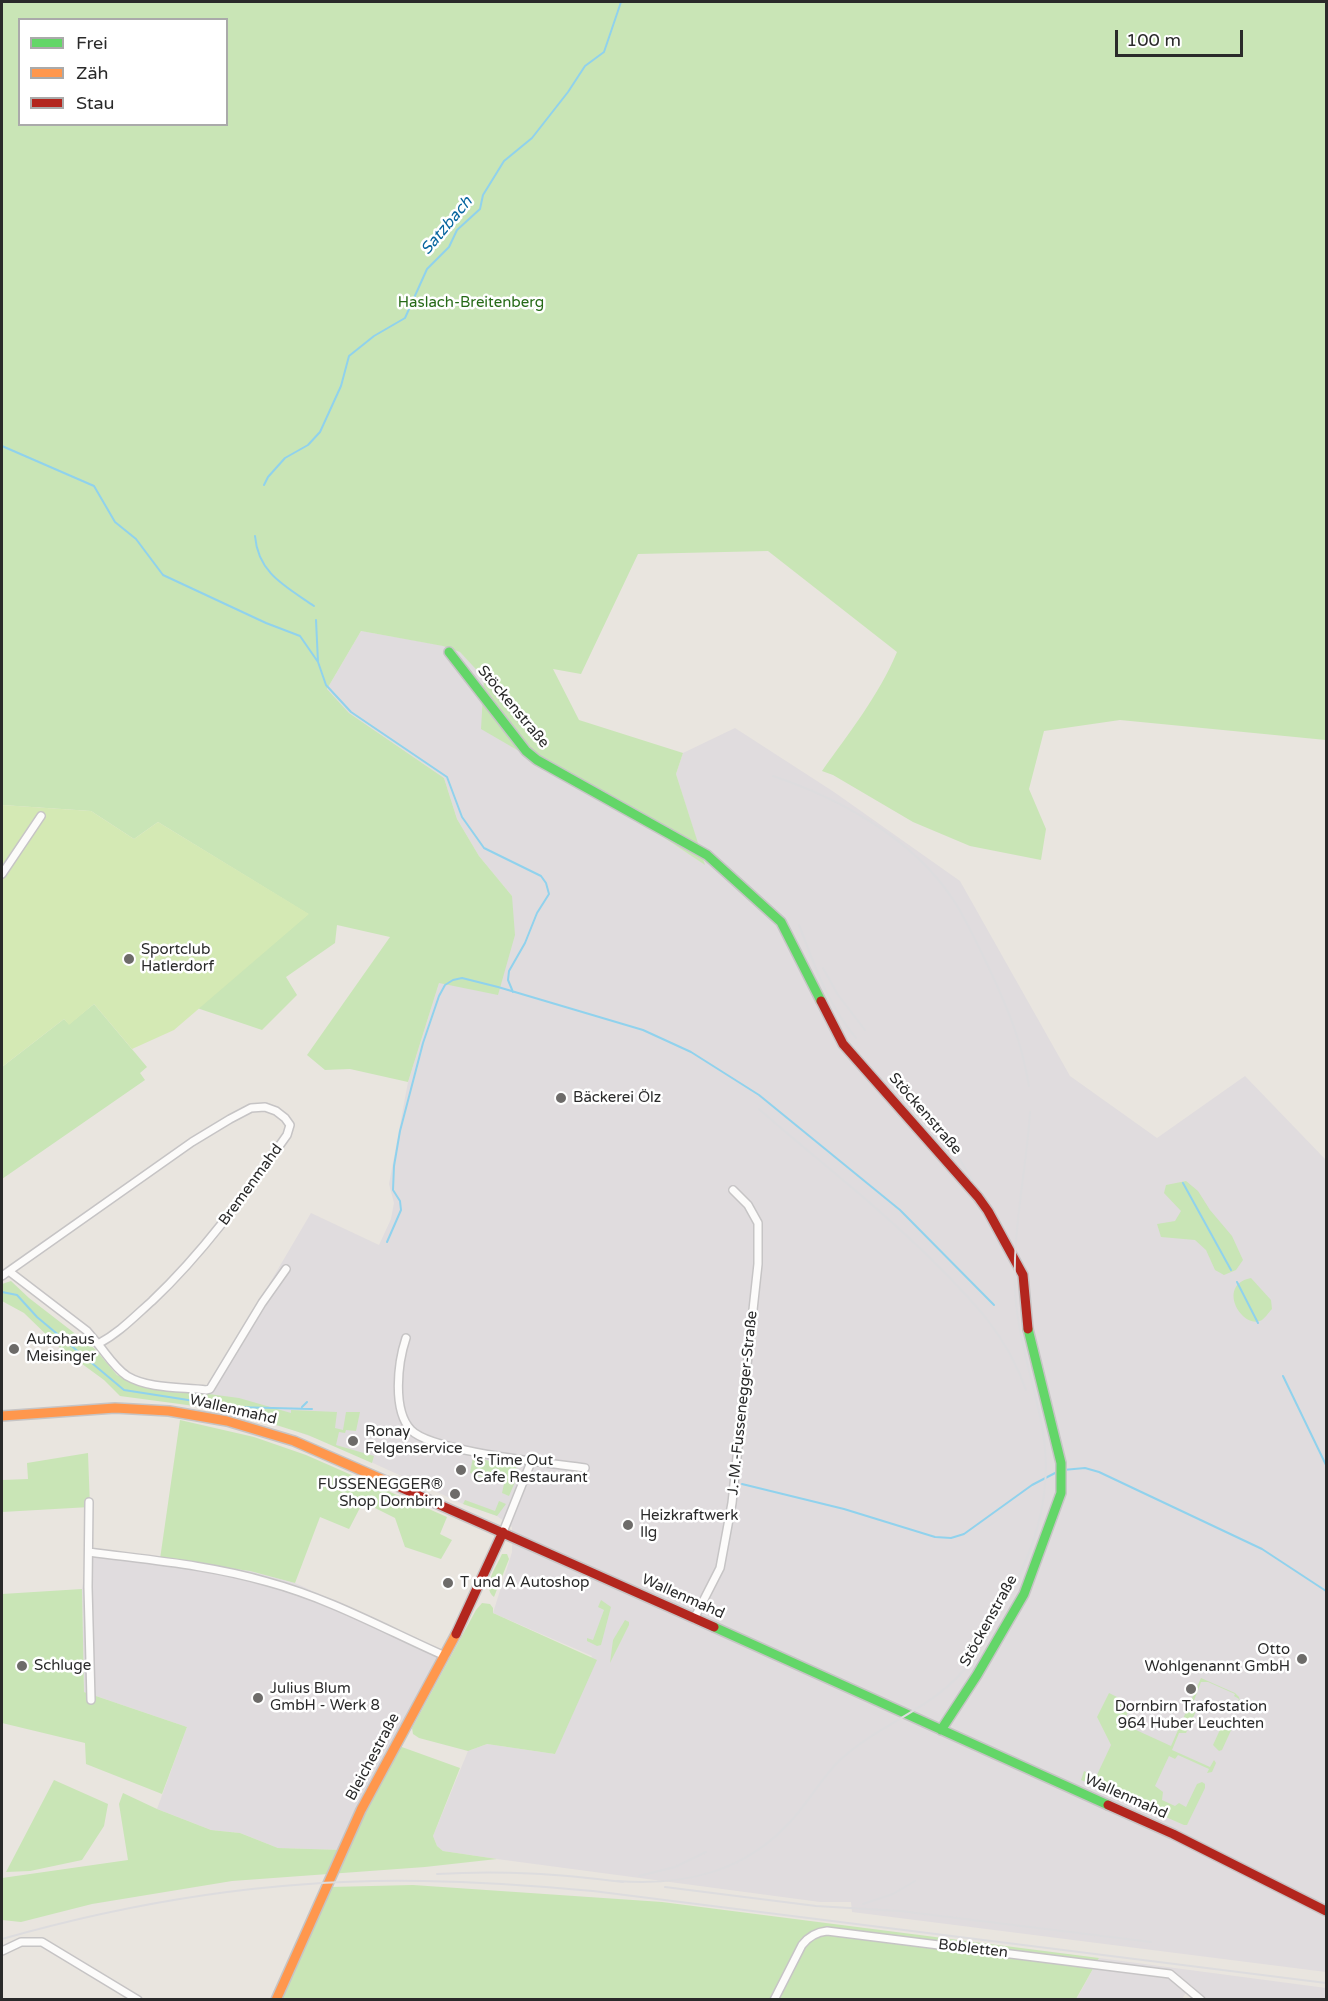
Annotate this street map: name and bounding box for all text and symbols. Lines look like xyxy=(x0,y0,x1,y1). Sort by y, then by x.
legend xyxy=(18,18,228,126)
scale bar xyxy=(1118,18,1246,56)
text: 100 m xyxy=(1126,29,1181,51)
text: Frei xyxy=(76,32,108,54)
text: Zäh xyxy=(76,62,109,84)
text: Stau xyxy=(76,92,115,114)
water label: Satzbach xyxy=(417,193,477,259)
park label: Haslach-Breitenberg xyxy=(398,294,544,312)
street label: Stöckenstraße xyxy=(473,662,553,752)
place label: Sportclub Hatlerdorf xyxy=(141,941,214,976)
marker: Sportclub Hatlerdorf xyxy=(122,952,136,966)
street label: Stöckenstraße xyxy=(885,1070,965,1158)
place label: Bäckerei Ölz xyxy=(573,1089,661,1107)
marker: Bäckerei Ölz xyxy=(554,1091,568,1105)
street label: Bremenmahd xyxy=(215,1141,287,1229)
street label: J.-M.-Fussenegger-Straße xyxy=(724,1310,762,1496)
place label: Autohaus Meisinger xyxy=(26,1331,96,1366)
marker: Autohaus Meisinger xyxy=(7,1342,21,1356)
street label: Wallenmahd xyxy=(188,1391,278,1429)
place label: Ronay Felgenservice xyxy=(365,1423,462,1458)
marker: Ronay Felgenservice xyxy=(346,1434,360,1448)
place label: 's Time Out Cafe Restaurant xyxy=(473,1452,588,1487)
marker: 's Time Out Cafe Restaurant xyxy=(454,1463,468,1477)
place label: FUSSENEGGER® Shop Dornbirn xyxy=(318,1476,443,1511)
marker: FUSSENEGGER® Shop Dornbirn xyxy=(448,1487,462,1501)
place label: Heizkraftwerk Ilg xyxy=(640,1507,738,1542)
marker: Heizkraftwerk Ilg xyxy=(621,1518,635,1532)
street label: Wallenmahd xyxy=(639,1571,727,1623)
street label: Stöckenstraße xyxy=(956,1572,1022,1670)
place label: T und A Autoshop xyxy=(460,1574,590,1592)
marker: T und A Autoshop xyxy=(441,1576,455,1590)
place label: Otto Wohlgenannt GmbH xyxy=(1145,1641,1290,1676)
marker: Otto Wohlgenannt GmbH xyxy=(1295,1652,1309,1666)
place label: Schluge xyxy=(34,1657,91,1675)
marker: Schluge xyxy=(15,1659,29,1673)
place label: Julius Blum GmbH - Werk 8 xyxy=(270,1680,380,1715)
marker: Dornbirn Trafostation 964 Huber Leuchten xyxy=(1184,1682,1198,1696)
marker: Julius Blum GmbH - Werk 8 xyxy=(251,1691,265,1705)
place label: Dornbirn Trafostation 964 Huber Leuchten xyxy=(1115,1698,1267,1733)
street label: Bleichestraße xyxy=(342,1710,404,1804)
street label: Wallenmahd xyxy=(1082,1771,1170,1823)
street label: Bobletten xyxy=(937,1936,1009,1962)

